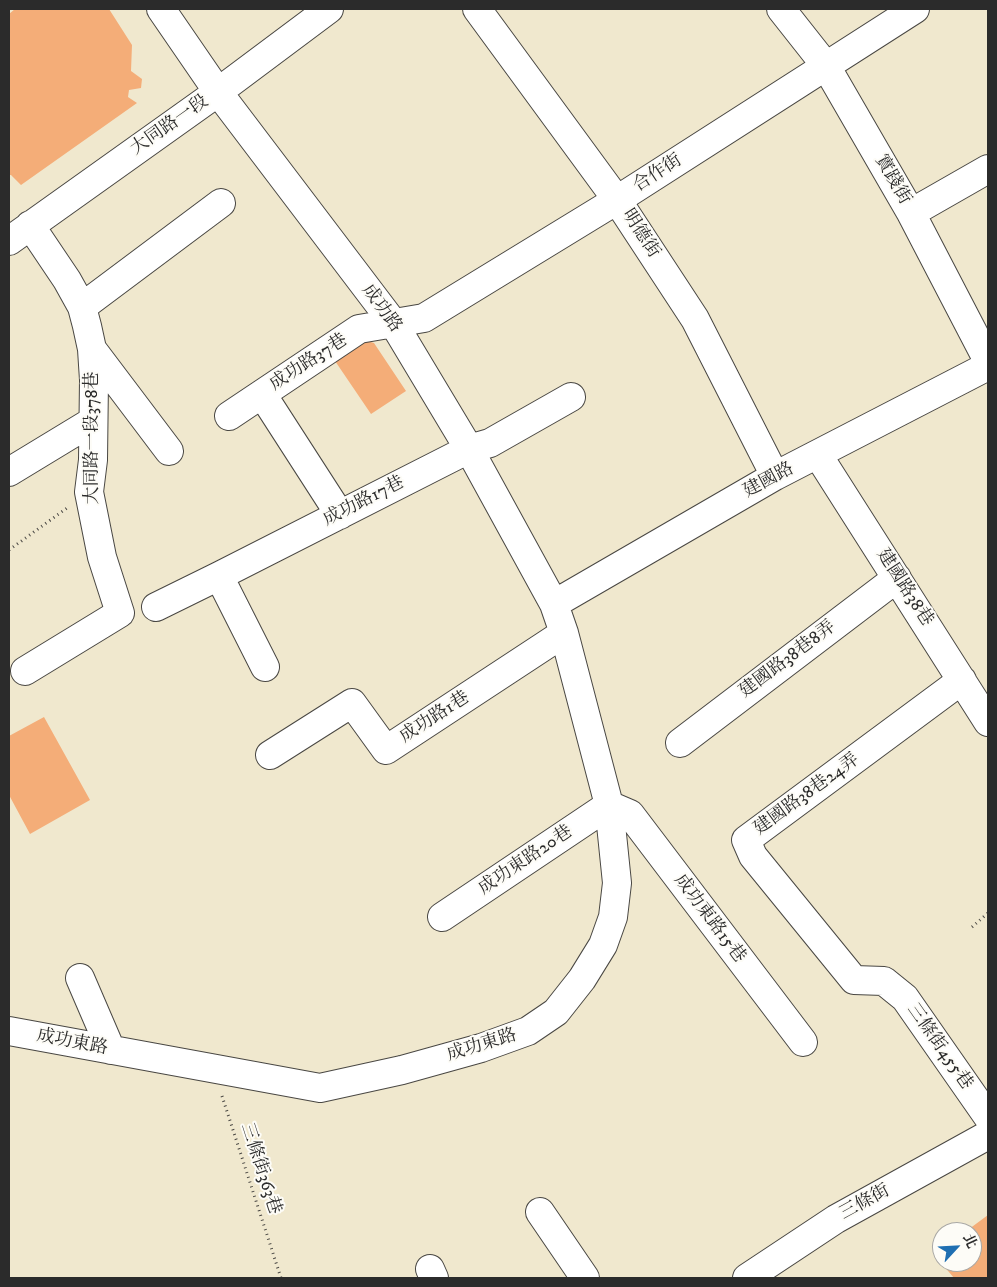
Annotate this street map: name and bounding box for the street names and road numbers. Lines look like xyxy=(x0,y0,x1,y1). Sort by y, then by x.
street label: 大同路一段 xyxy=(127,91,213,161)
street label: 合作街 xyxy=(629,150,687,198)
street label: 實踐街 xyxy=(869,151,915,209)
street label: 明德街 xyxy=(616,205,664,263)
street label: 成功路 xyxy=(356,281,406,337)
street label: 成功路37巷 xyxy=(266,330,352,396)
street label: 大同路一段378巷 xyxy=(82,371,104,505)
street label: 建國路 xyxy=(740,459,798,503)
street label: 成功路17巷 xyxy=(320,472,408,532)
street label: 建國路38巷 xyxy=(871,545,937,631)
street label: 建國路38巷8弄 xyxy=(736,617,840,703)
street label: 成功路1巷 xyxy=(396,688,474,748)
street label: 建國路38巷24弄 xyxy=(750,750,864,840)
street label: 成功東路20巷 xyxy=(475,822,577,900)
street label: 成功東路15巷 xyxy=(669,870,749,968)
street label: 三條街455巷 xyxy=(901,1000,977,1094)
street label: 成功東路 xyxy=(444,1025,520,1067)
street label: 成功東路 xyxy=(35,1026,109,1060)
street label: 三條街363巷 xyxy=(235,1121,285,1217)
street label: 三條街 xyxy=(836,1180,894,1226)

